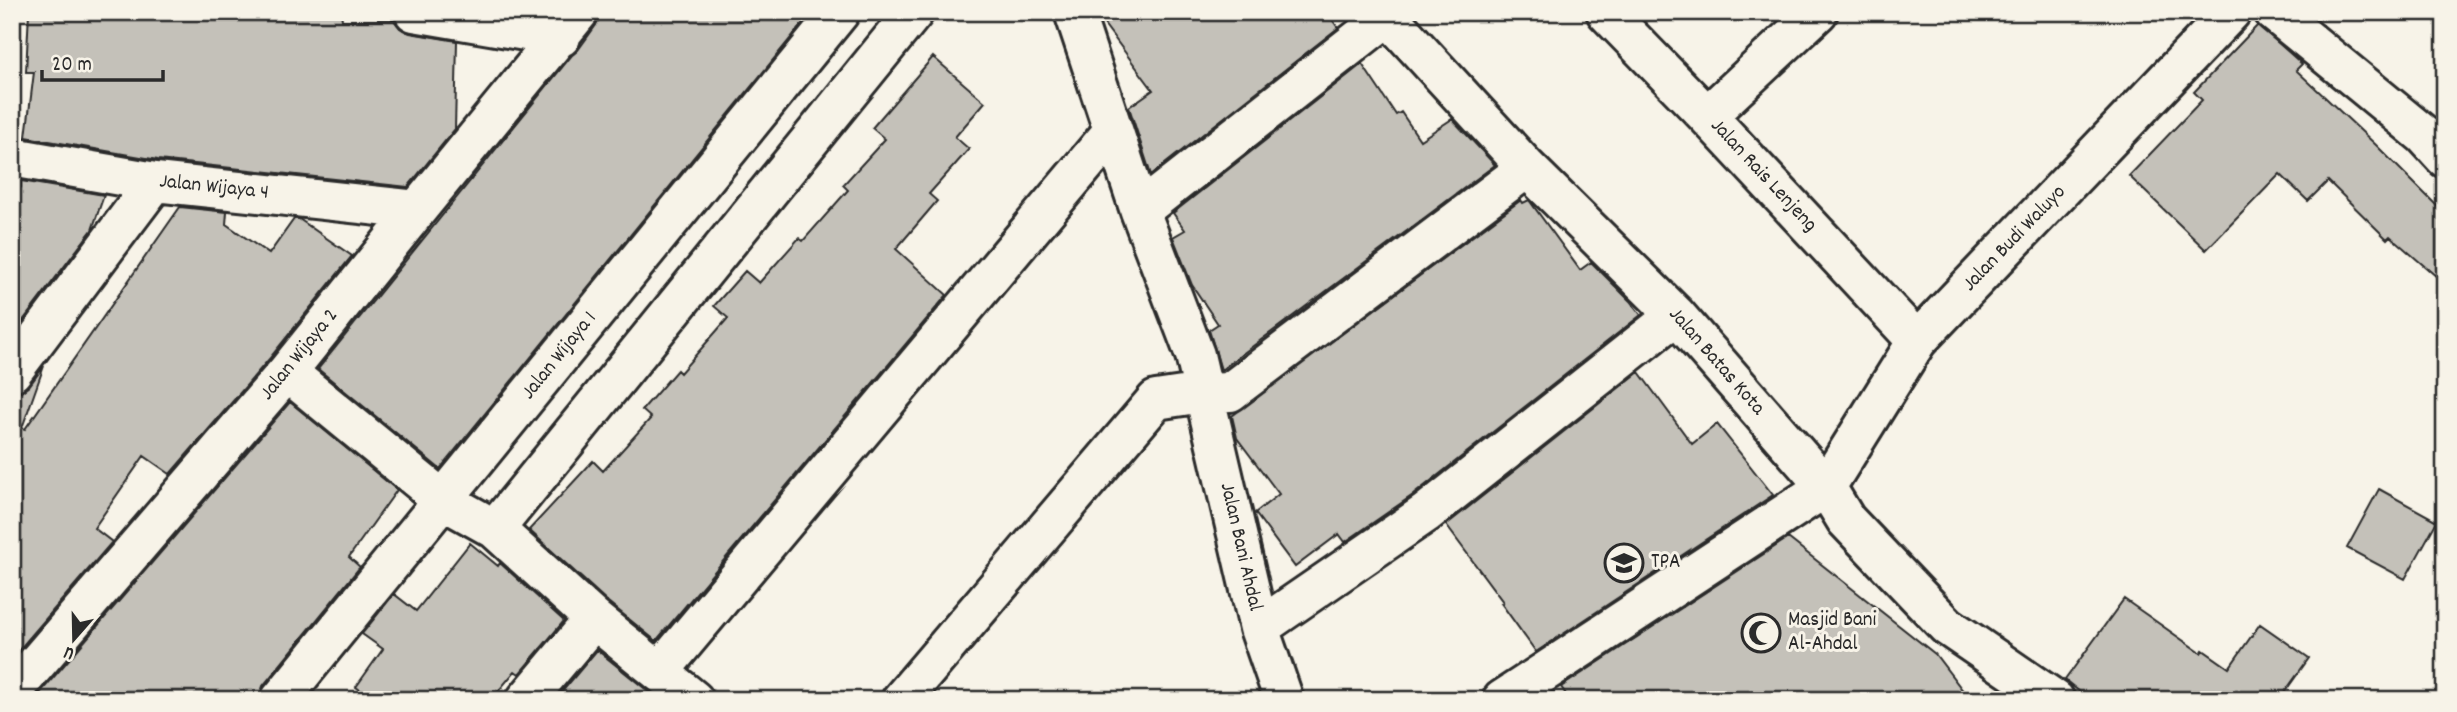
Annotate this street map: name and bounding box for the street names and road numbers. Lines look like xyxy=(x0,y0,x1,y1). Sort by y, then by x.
street label: Jalan Rais Lenjeng xyxy=(1702,113,1824,239)
street label: Jalan Wijaya 4 xyxy=(158,167,270,209)
street label: Jalan Budi Waluyo xyxy=(1956,179,2074,299)
street label: Jalan Batas Kota xyxy=(1661,301,1772,423)
street label: Jalan Wijaya 2 xyxy=(254,303,346,407)
street label: Jalan Wijaya 1 xyxy=(515,305,605,407)
street label: Jalan Bani Ahdal xyxy=(1211,480,1269,614)

